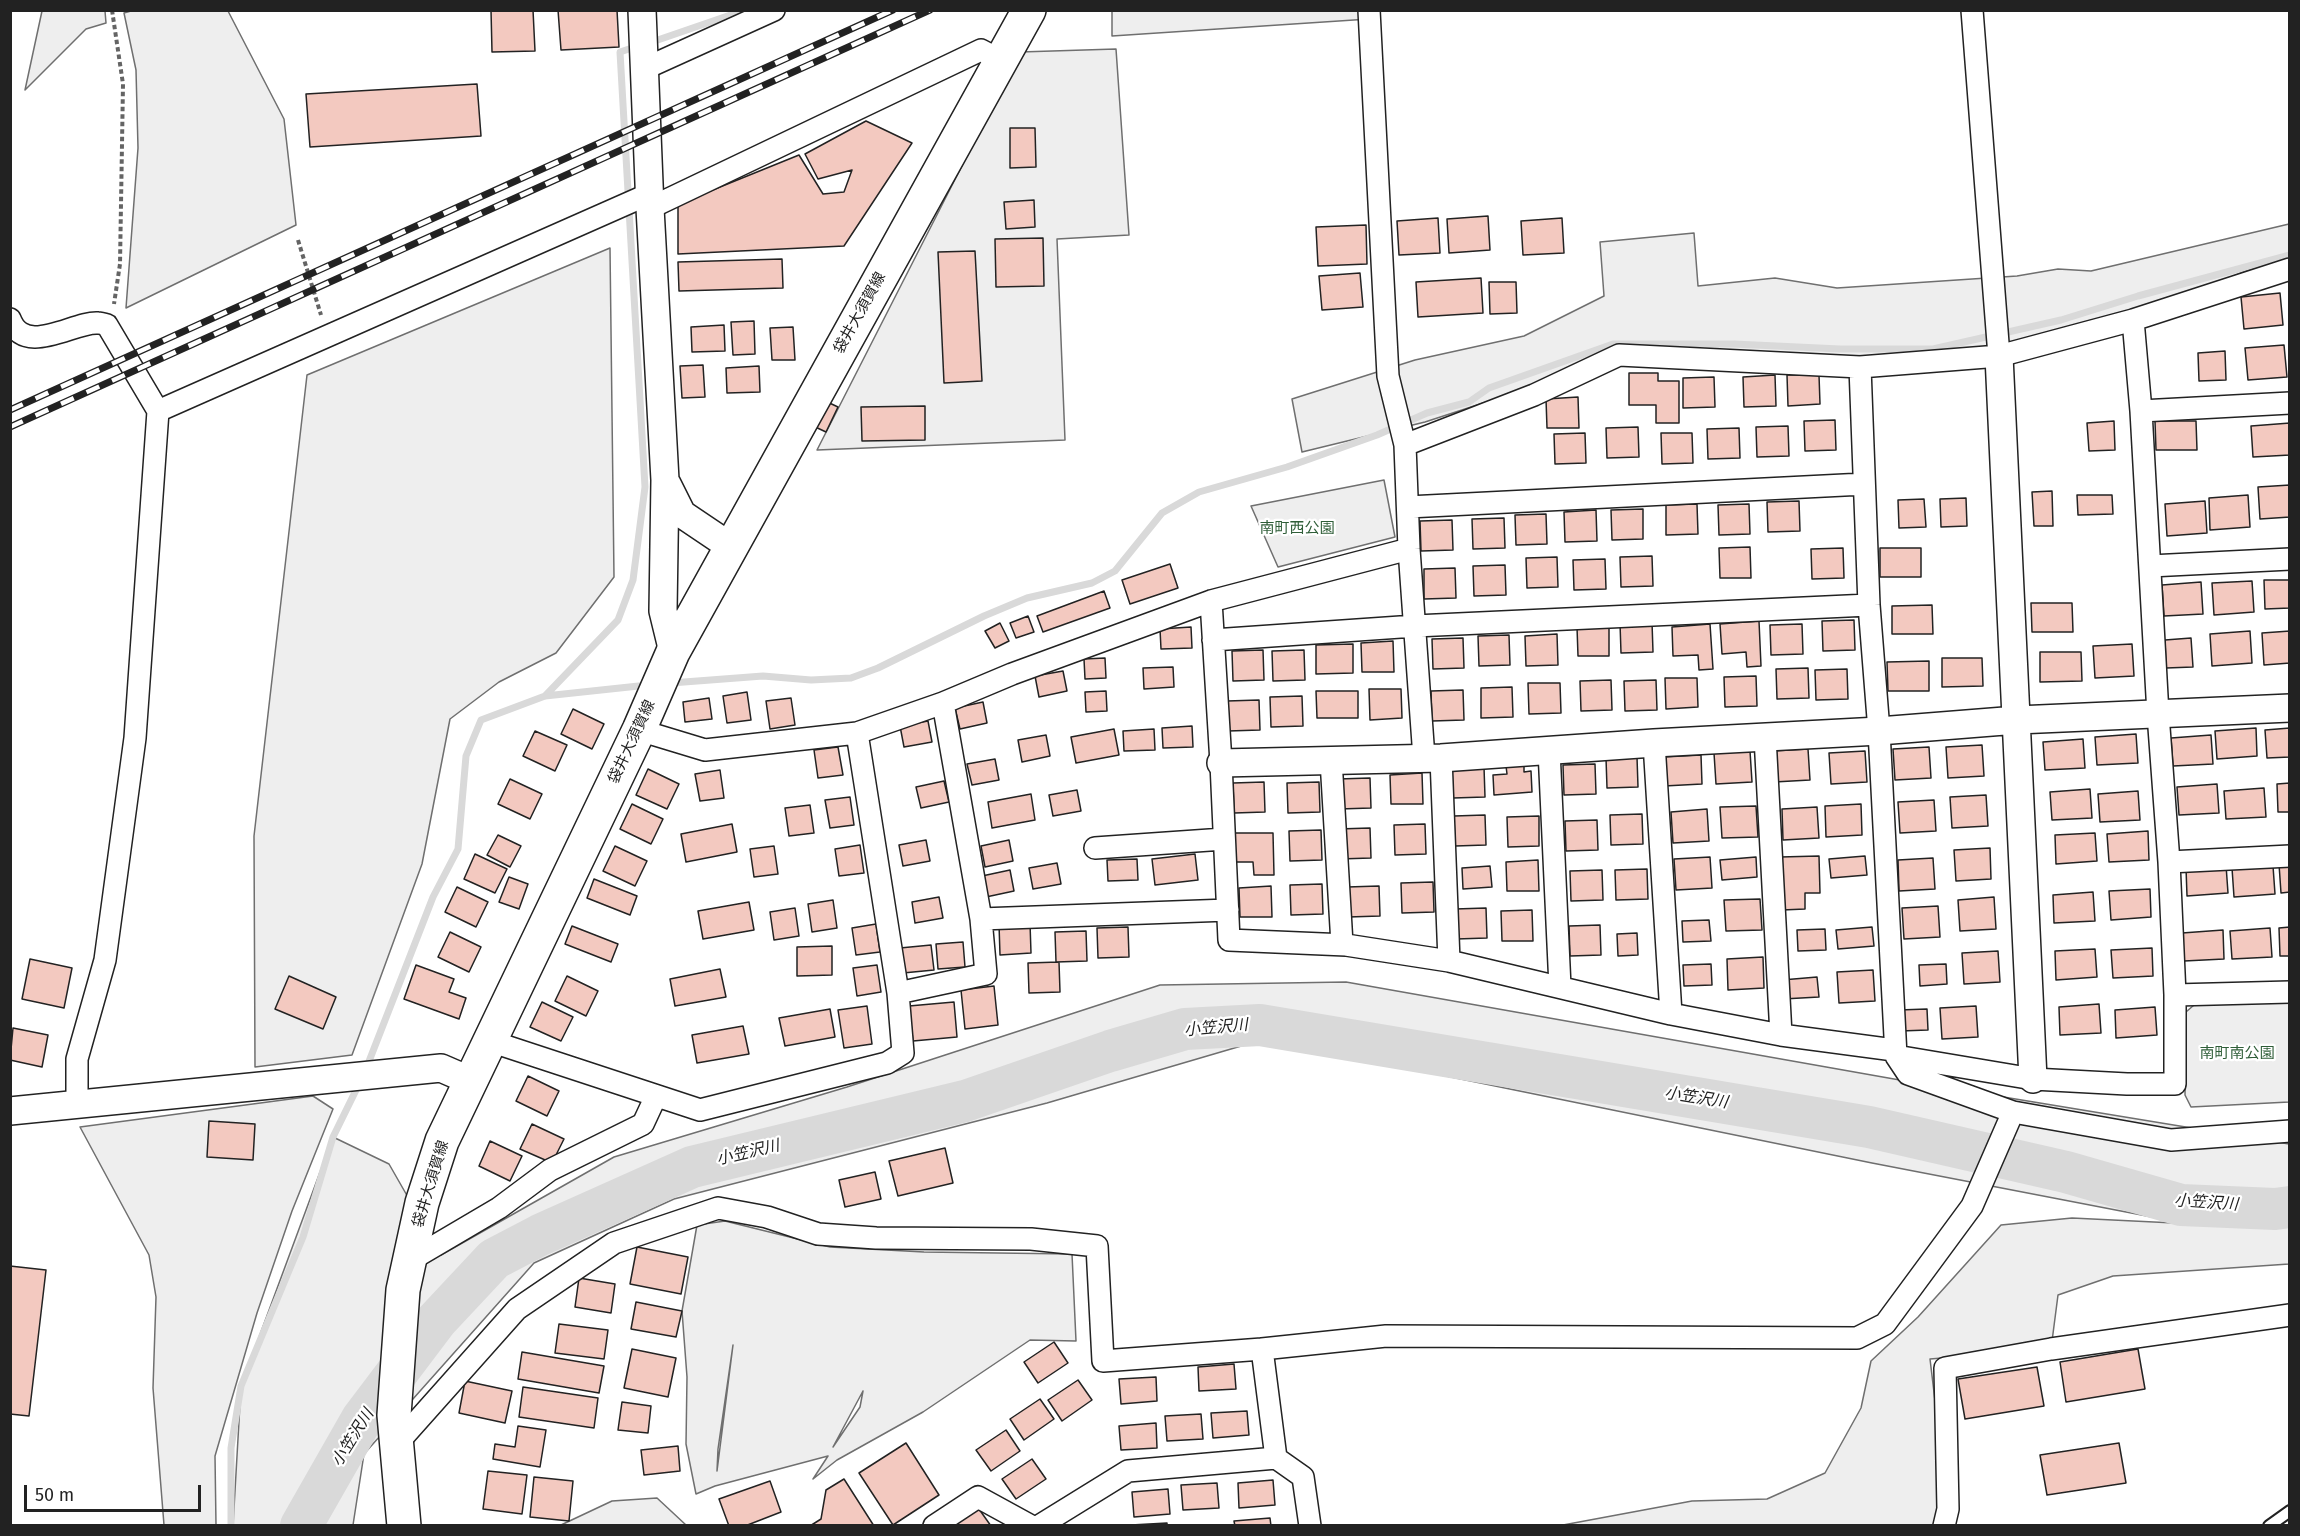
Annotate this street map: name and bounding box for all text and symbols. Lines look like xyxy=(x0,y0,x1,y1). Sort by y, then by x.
street label: 袋井大須賀線 xyxy=(830,269,890,357)
park label: 南町西公園 xyxy=(1260,520,1334,538)
street label: 袋井大須賀線 xyxy=(605,697,659,787)
water label: 小笠沢川 xyxy=(1183,1016,1249,1040)
park label: 南町南公園 xyxy=(2200,1045,2274,1063)
water label: 小笠沢川 xyxy=(1663,1084,1729,1112)
water label: 小笠沢川 xyxy=(715,1136,781,1170)
street label: 袋井大須賀線 xyxy=(409,1138,453,1230)
water label: 小笠沢川 xyxy=(2173,1191,2239,1215)
water label: 小笠沢川 xyxy=(328,1406,378,1470)
scale bar xyxy=(27,1473,204,1511)
text: 50 m xyxy=(35,1484,74,1506)

